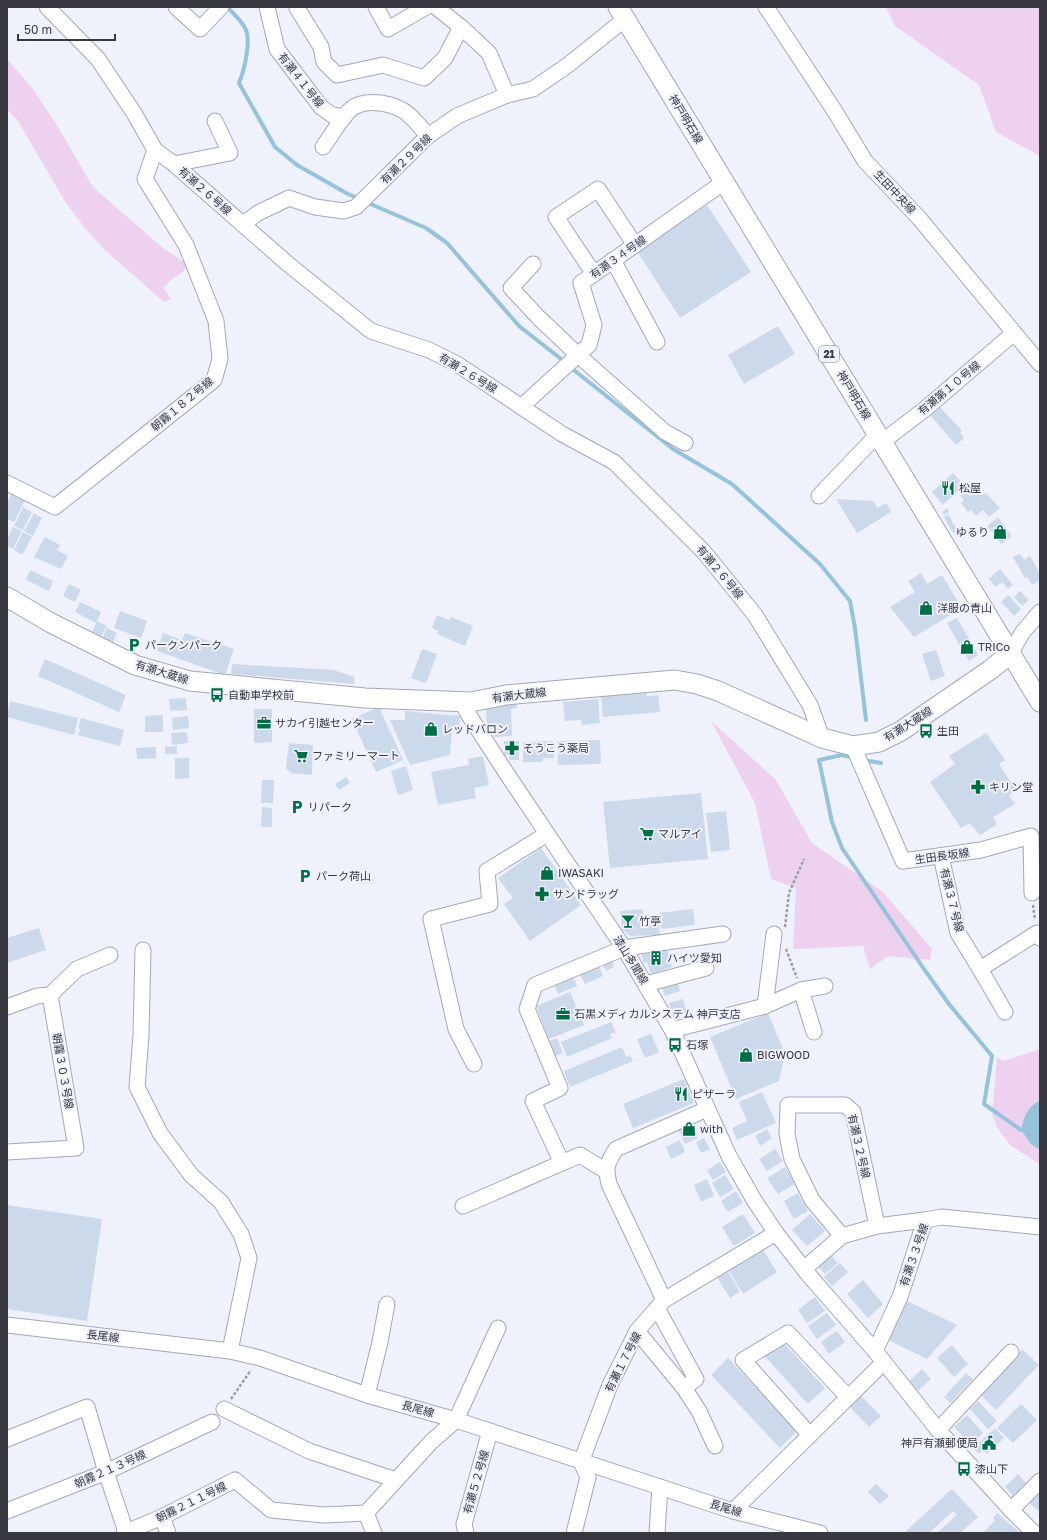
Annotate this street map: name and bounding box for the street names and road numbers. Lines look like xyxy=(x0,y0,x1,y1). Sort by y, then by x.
street label: 有瀬４１号線 xyxy=(276,50,327,110)
street label: 神戸明石線 xyxy=(667,92,706,146)
street label: 有瀬２９号線 xyxy=(377,131,434,186)
street label: 有瀬２６号線 xyxy=(176,164,234,217)
street label: 生田中央線 xyxy=(872,167,919,216)
street label: 有瀬３４号線 xyxy=(587,232,648,281)
road number: 21 xyxy=(819,346,839,362)
street label: 有瀬２６号線 xyxy=(437,350,500,395)
street label: 有瀬第１０号線 xyxy=(915,358,982,417)
street label: 神戸明石線 xyxy=(835,368,874,422)
street label: 朝霧１８２号線 xyxy=(148,374,215,433)
street label: 有瀬２６号線 xyxy=(694,542,747,601)
street label: 有瀬大蔵線 xyxy=(134,657,190,686)
street label: 有瀬大蔵線 xyxy=(491,685,547,704)
street label: 有瀬大蔵線 xyxy=(881,703,935,744)
street label: 生田長坂線 xyxy=(914,845,970,866)
street label: 有瀬３７号線 xyxy=(938,866,967,933)
street label: 漆山多聞線 xyxy=(611,933,652,987)
street label: 朝霧３０３号線 xyxy=(50,1032,77,1110)
street label: 有瀬３２号線 xyxy=(846,1112,873,1180)
street label: 有瀬３３号線 xyxy=(897,1222,930,1288)
street label: 長尾線 xyxy=(86,1327,120,1344)
street label: 有瀬１７号線 xyxy=(602,1329,643,1394)
street label: 長尾線 xyxy=(400,1398,436,1419)
street label: 朝霧２１３号線 xyxy=(72,1447,148,1490)
street label: 有瀬５２号線 xyxy=(460,1448,491,1515)
street label: 朝霧２１１号線 xyxy=(153,1479,228,1524)
street label: 長尾線 xyxy=(708,1496,744,1519)

